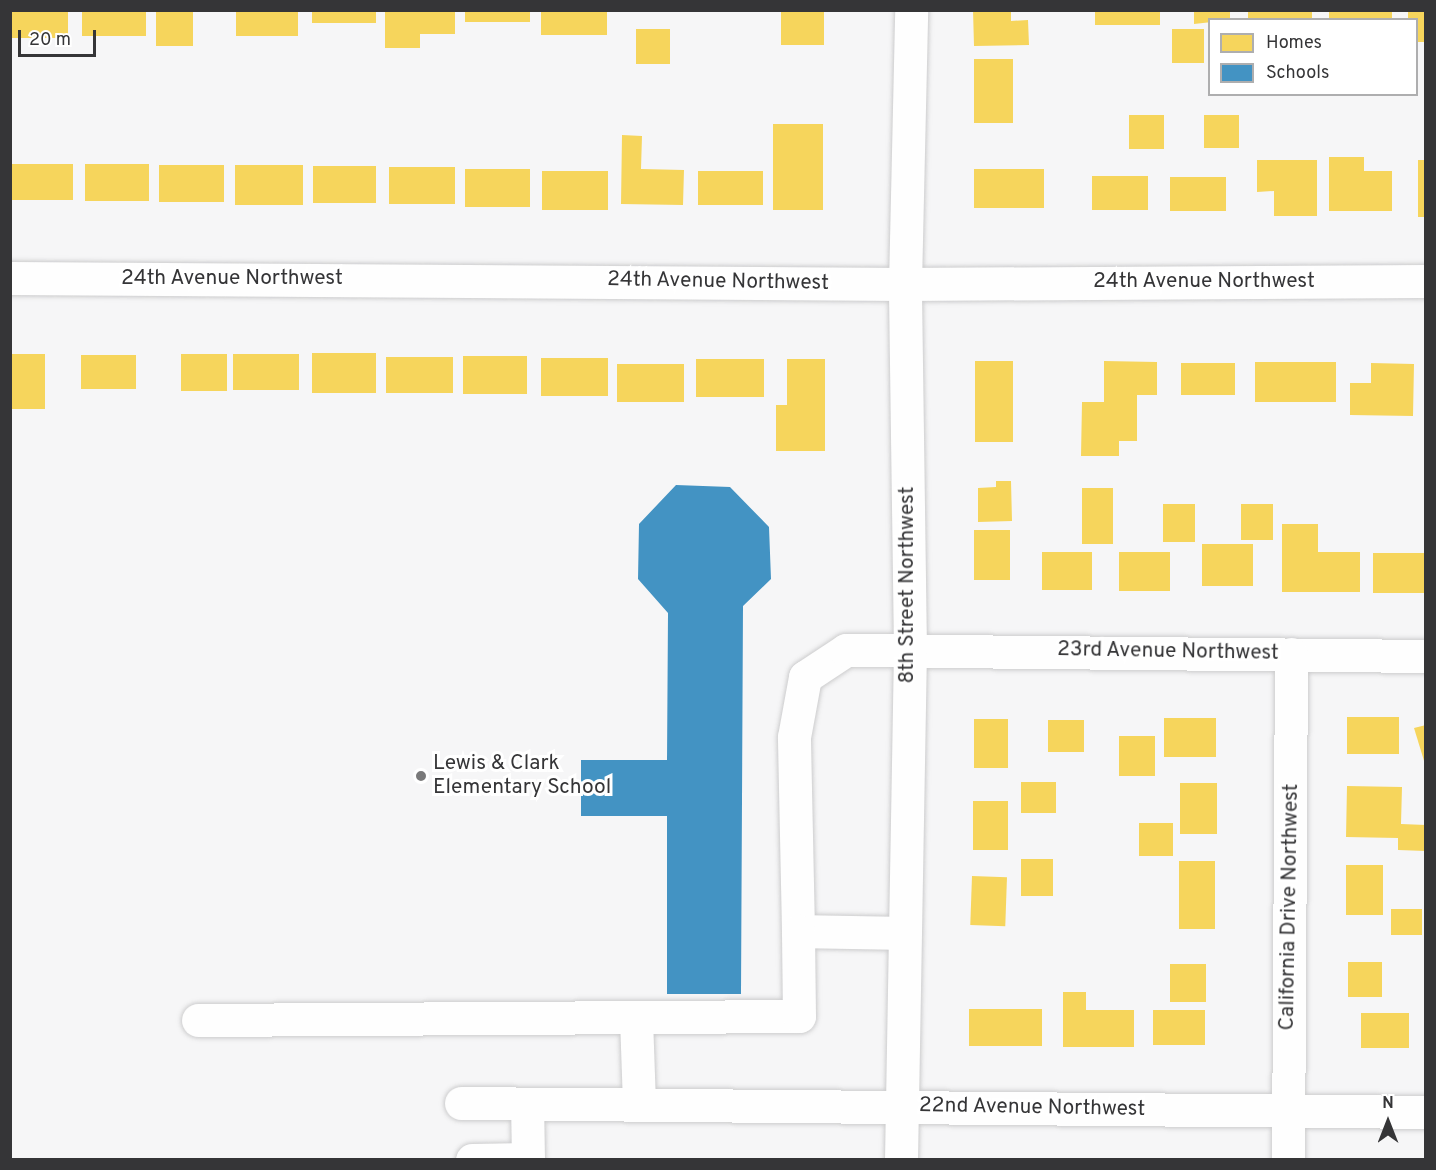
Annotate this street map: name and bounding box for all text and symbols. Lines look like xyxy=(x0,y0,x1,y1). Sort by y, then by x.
scale bar xyxy=(21,18,99,56)
legend xyxy=(1208,18,1418,96)
text: 20 m xyxy=(29,29,71,52)
text: Homes xyxy=(1266,32,1322,55)
text: Schools xyxy=(1266,62,1329,85)
street label: 24th Avenue Northwest xyxy=(121,266,343,292)
street label: 24th Avenue Northwest xyxy=(606,267,830,297)
street label: 24th Avenue Northwest xyxy=(1093,269,1315,295)
street label: 8th Street Northwest xyxy=(895,486,921,684)
street label: 23rd Avenue Northwest xyxy=(1056,637,1280,667)
place label: Lewis & Clark Elementary School xyxy=(433,751,611,801)
marker: Lewis & Clark Elementary School xyxy=(414,769,428,783)
street label: California Drive Northwest xyxy=(1275,783,1305,1031)
north arrow xyxy=(1358,1092,1418,1152)
street label: 22nd Avenue Northwest xyxy=(918,1093,1146,1123)
text: N xyxy=(1382,1094,1394,1114)

